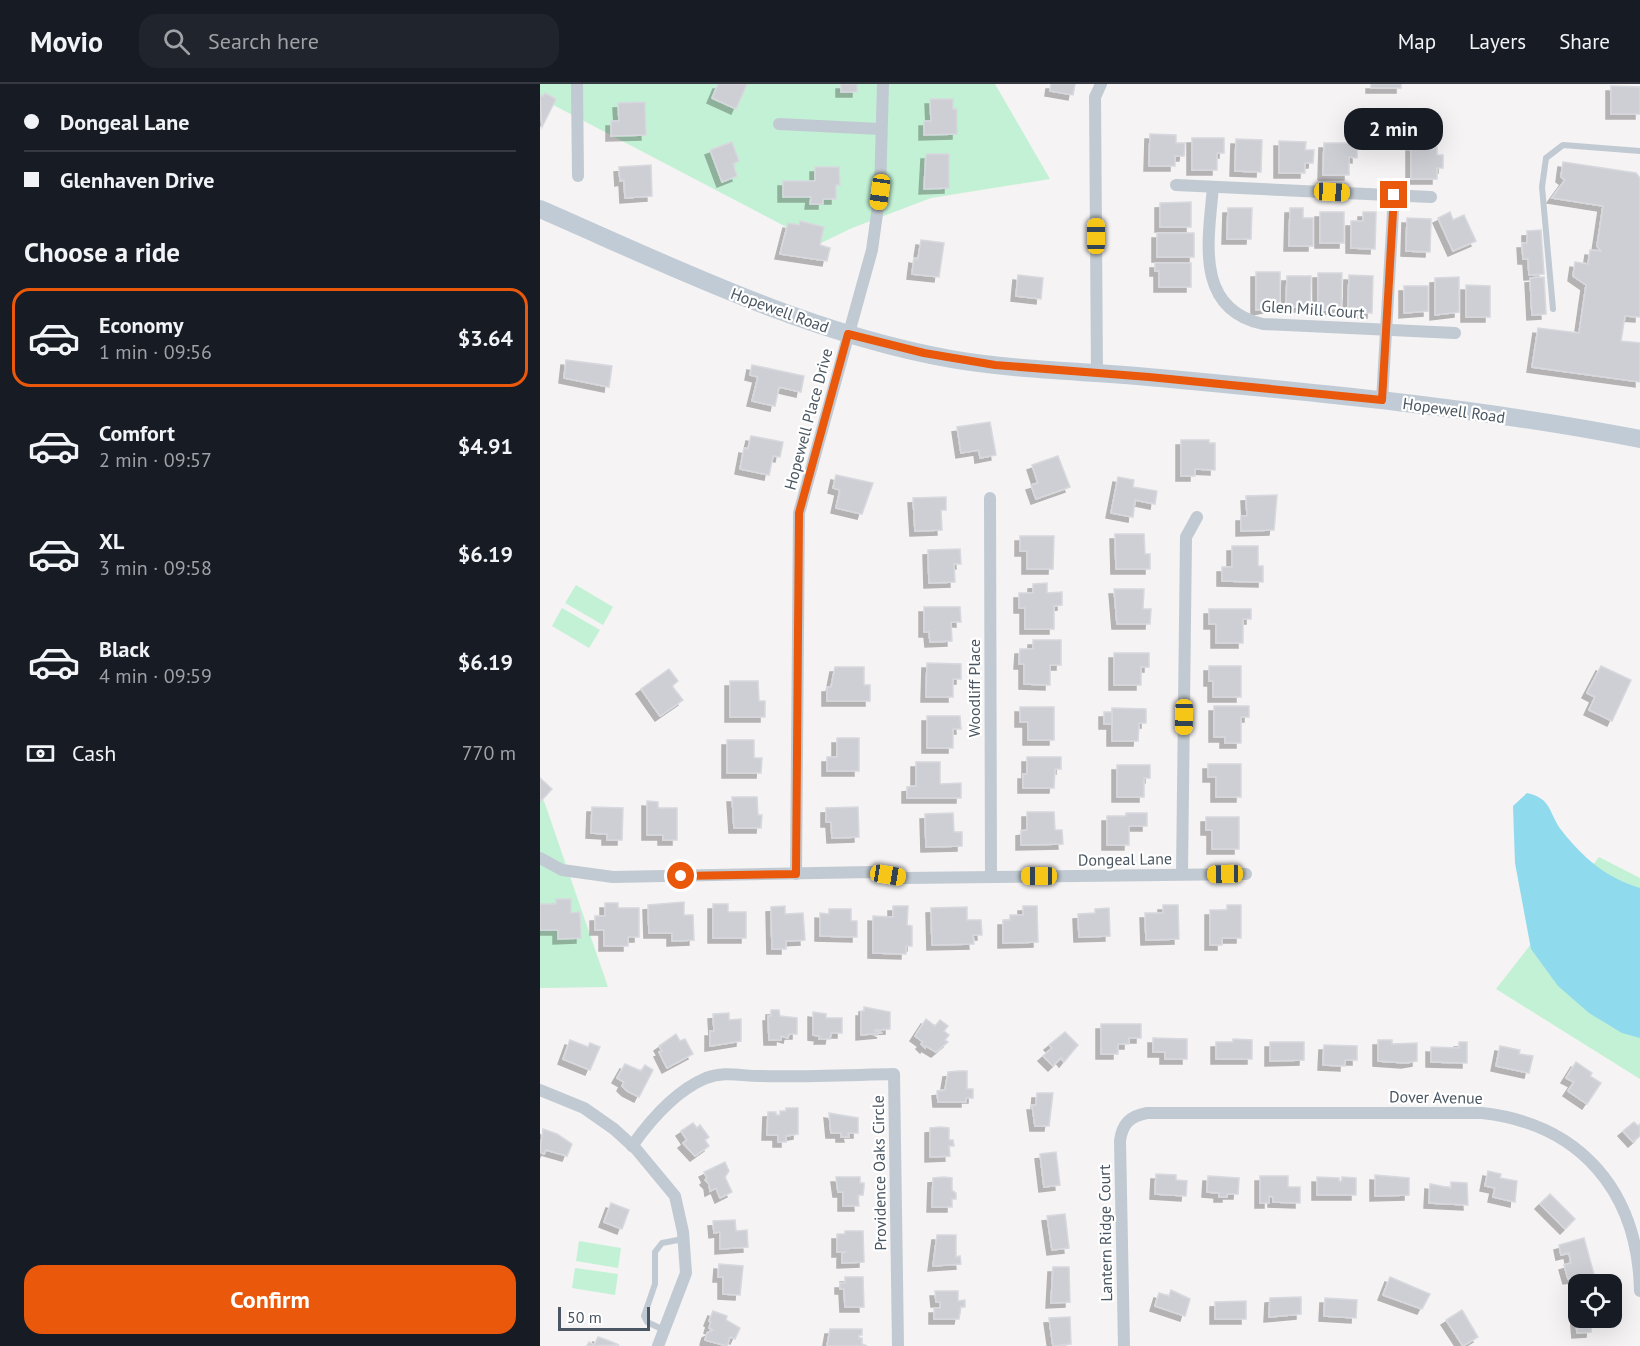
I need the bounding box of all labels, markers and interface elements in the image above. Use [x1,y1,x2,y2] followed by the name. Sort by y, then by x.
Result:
[139,14,559,68] search box
[30,23,103,60] text: Movio
[160,25,193,58] icon: search
[208,27,319,55] text: Search here
[1398,28,1436,55] text: Map
[1469,28,1526,55] text: Layers
[1559,28,1610,55] text: Share
[60,108,189,136] text: Dongeal Lane
[1344,108,1444,150] callout: 2 min
[1369,116,1418,142] text: 2 min
[60,166,214,194] text: Glenhaven Drive
[869,173,891,211] car
[1380,181,1407,208] route end
[1314,182,1350,202] car
[1087,218,1105,254] car
[24,235,180,269] text: Choose a ride
[728,283,832,337] street label: Hopewell Road
[1261,295,1366,323] street label: Glen Mill Court
[27,311,81,365] icon: car
[99,311,183,339] text: Economy
[458,324,513,352] text: $3.64
[99,339,212,365] text: 1 min · 09:56
[779,346,837,492] street label: Hopewell Place Drive
[1402,393,1506,427] street label: Hopewell Road
[27,419,81,473] icon: car
[99,419,175,447] text: Comfort
[458,432,513,460] text: $4.91
[99,447,212,473] text: 2 min · 09:57
[27,527,81,581] icon: car
[99,527,124,555] text: XL
[458,540,513,568] text: $6.19
[99,555,212,581] text: 3 min · 09:58
[27,635,81,689] icon: car
[99,635,150,663] text: Black
[964,639,984,737] street label: Woodliff Place
[458,648,513,676] text: $6.19
[99,663,212,689] text: 4 min · 09:59
[1175,699,1193,735] car
[24,737,57,770] icon: cash
[72,739,116,767] text: Cash
[462,740,516,766] text: 770 m
[1078,848,1172,870] street label: Dongeal Lane
[667,862,694,889] route start
[869,863,907,887] car
[1207,865,1243,883] car
[1021,867,1057,885] car
[1389,1086,1483,1108] street label: Dover Avenue
[868,1095,890,1251] street label: Providence Oaks Circle
[1094,1164,1116,1302] street label: Lantern Ridge Court
[24,1265,516,1334] button: Confirm
[1568,1274,1622,1328] map controls
[1568,1274,1622,1328] button: locate
[558,1304,650,1332] scale bar
[567,1307,602,1327] text: 50 m

